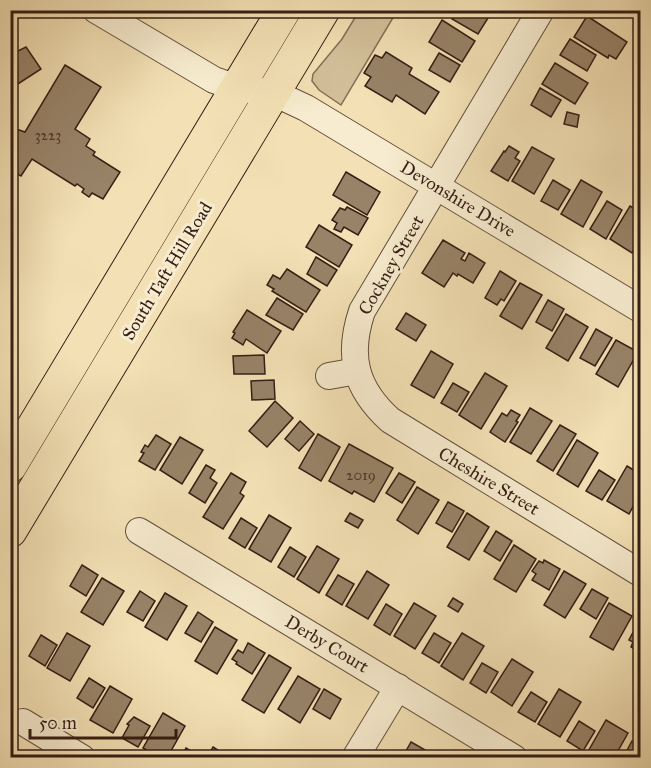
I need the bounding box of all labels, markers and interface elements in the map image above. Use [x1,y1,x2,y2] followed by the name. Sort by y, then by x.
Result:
[35,126,61,144] house number: 3223
[397,156,519,242] street label: Devonshire Drive
[117,198,217,344] street label: South Taft Hill Road
[354,211,429,319] street label: Cockney Street
[434,442,544,520] street label: Cheshire Street
[346,466,376,484] house number: 2019
[281,611,373,678] street label: Derby Court
[30,702,176,740] scale bar
[39,712,77,734] text: 50 m

